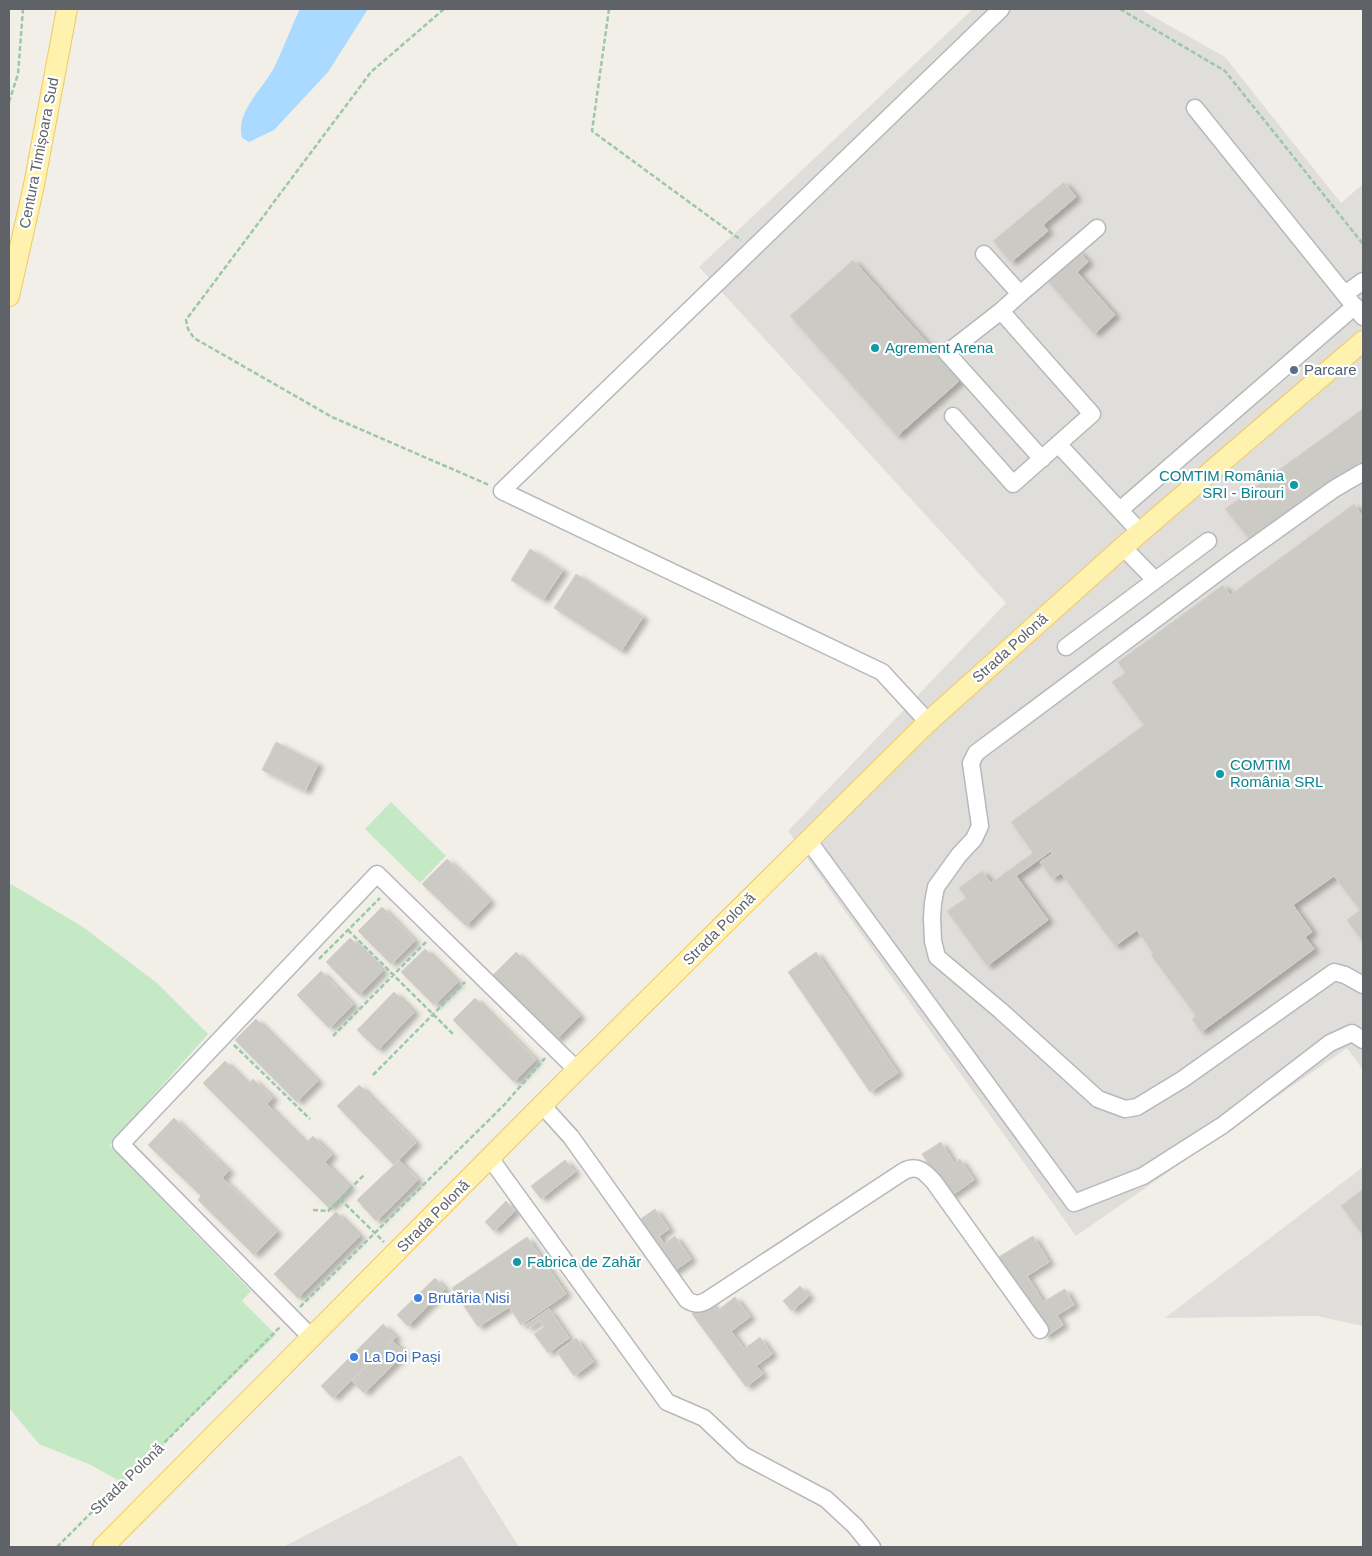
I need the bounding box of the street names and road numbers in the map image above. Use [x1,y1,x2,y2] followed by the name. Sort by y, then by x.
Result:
[16,76,61,230] street label: Centura Timișoara Sud
[969,609,1051,686] street label: Strada Polonă
[679,889,759,968] street label: Strada Polonă
[393,1176,473,1255] street label: Strada Polonă
[87,1439,167,1518] street label: Strada Polonă

